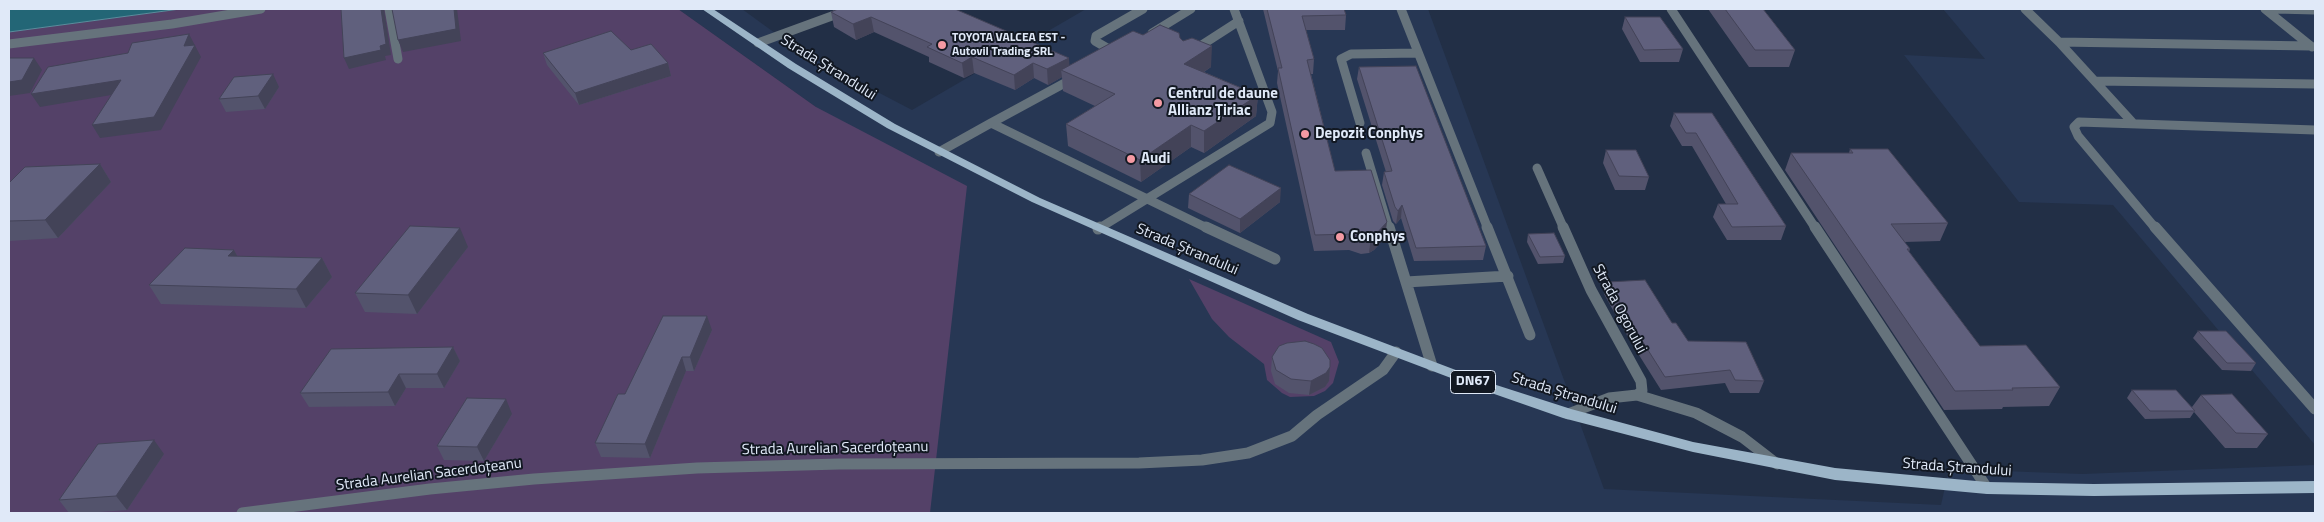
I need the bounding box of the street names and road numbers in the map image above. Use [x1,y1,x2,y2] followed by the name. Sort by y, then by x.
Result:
[777,31,879,105] street label: Strada Ștrandului
[1133,220,1241,280] street label: Strada Ștrandului
[1588,261,1650,357] street label: Strada Ogorului
[1509,369,1619,419] street label: Strada Ștrandului
[1450,371,1496,394] road number: DN67
[742,438,928,460] street label: Strada Aurelian Sacerdoțeanu
[335,455,523,495] street label: Strada Aurelian Sacerdoțeanu
[1902,455,2012,481] street label: Strada Ștrandului

